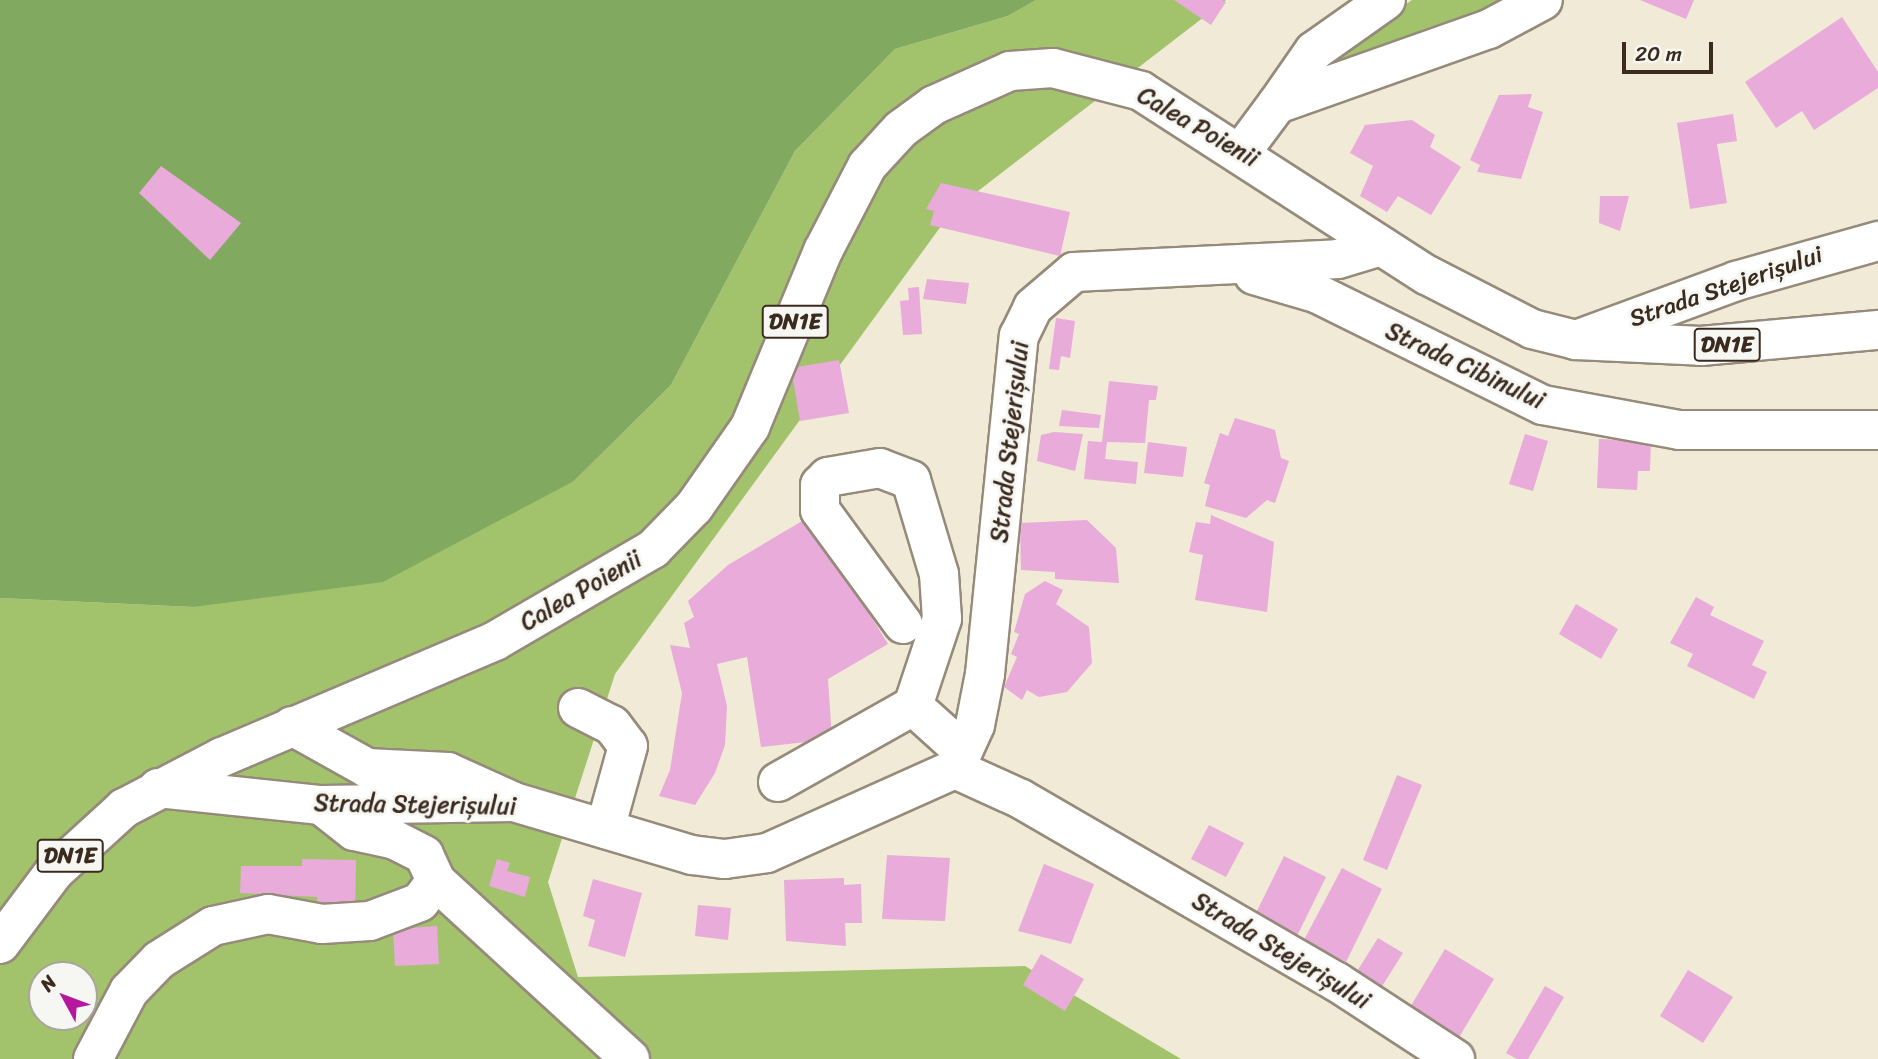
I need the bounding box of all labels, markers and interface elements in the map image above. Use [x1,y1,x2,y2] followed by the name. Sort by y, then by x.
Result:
[1626,28,1717,72] scale bar
[1635,35,1682,73] text: 20 m
[1132,81,1264,173] street label: Calea Poienii
[1625,240,1827,334] street label: Strada Stejerișului
[760,302,830,342] road number: DN1E
[1381,317,1549,415] street label: Strada Cibinului
[1692,326,1762,364] road number: DN1E
[985,339,1035,545] street label: Strada Stejerișului
[515,545,647,637] street label: Calea Poienii
[313,789,517,821] street label: Strada Stejerișului
[35,836,105,876] road number: DN1E
[1187,886,1375,1016] street label: Strada Stejerișului
[28,961,98,1031] north arrow
[32,967,65,999] text: N

